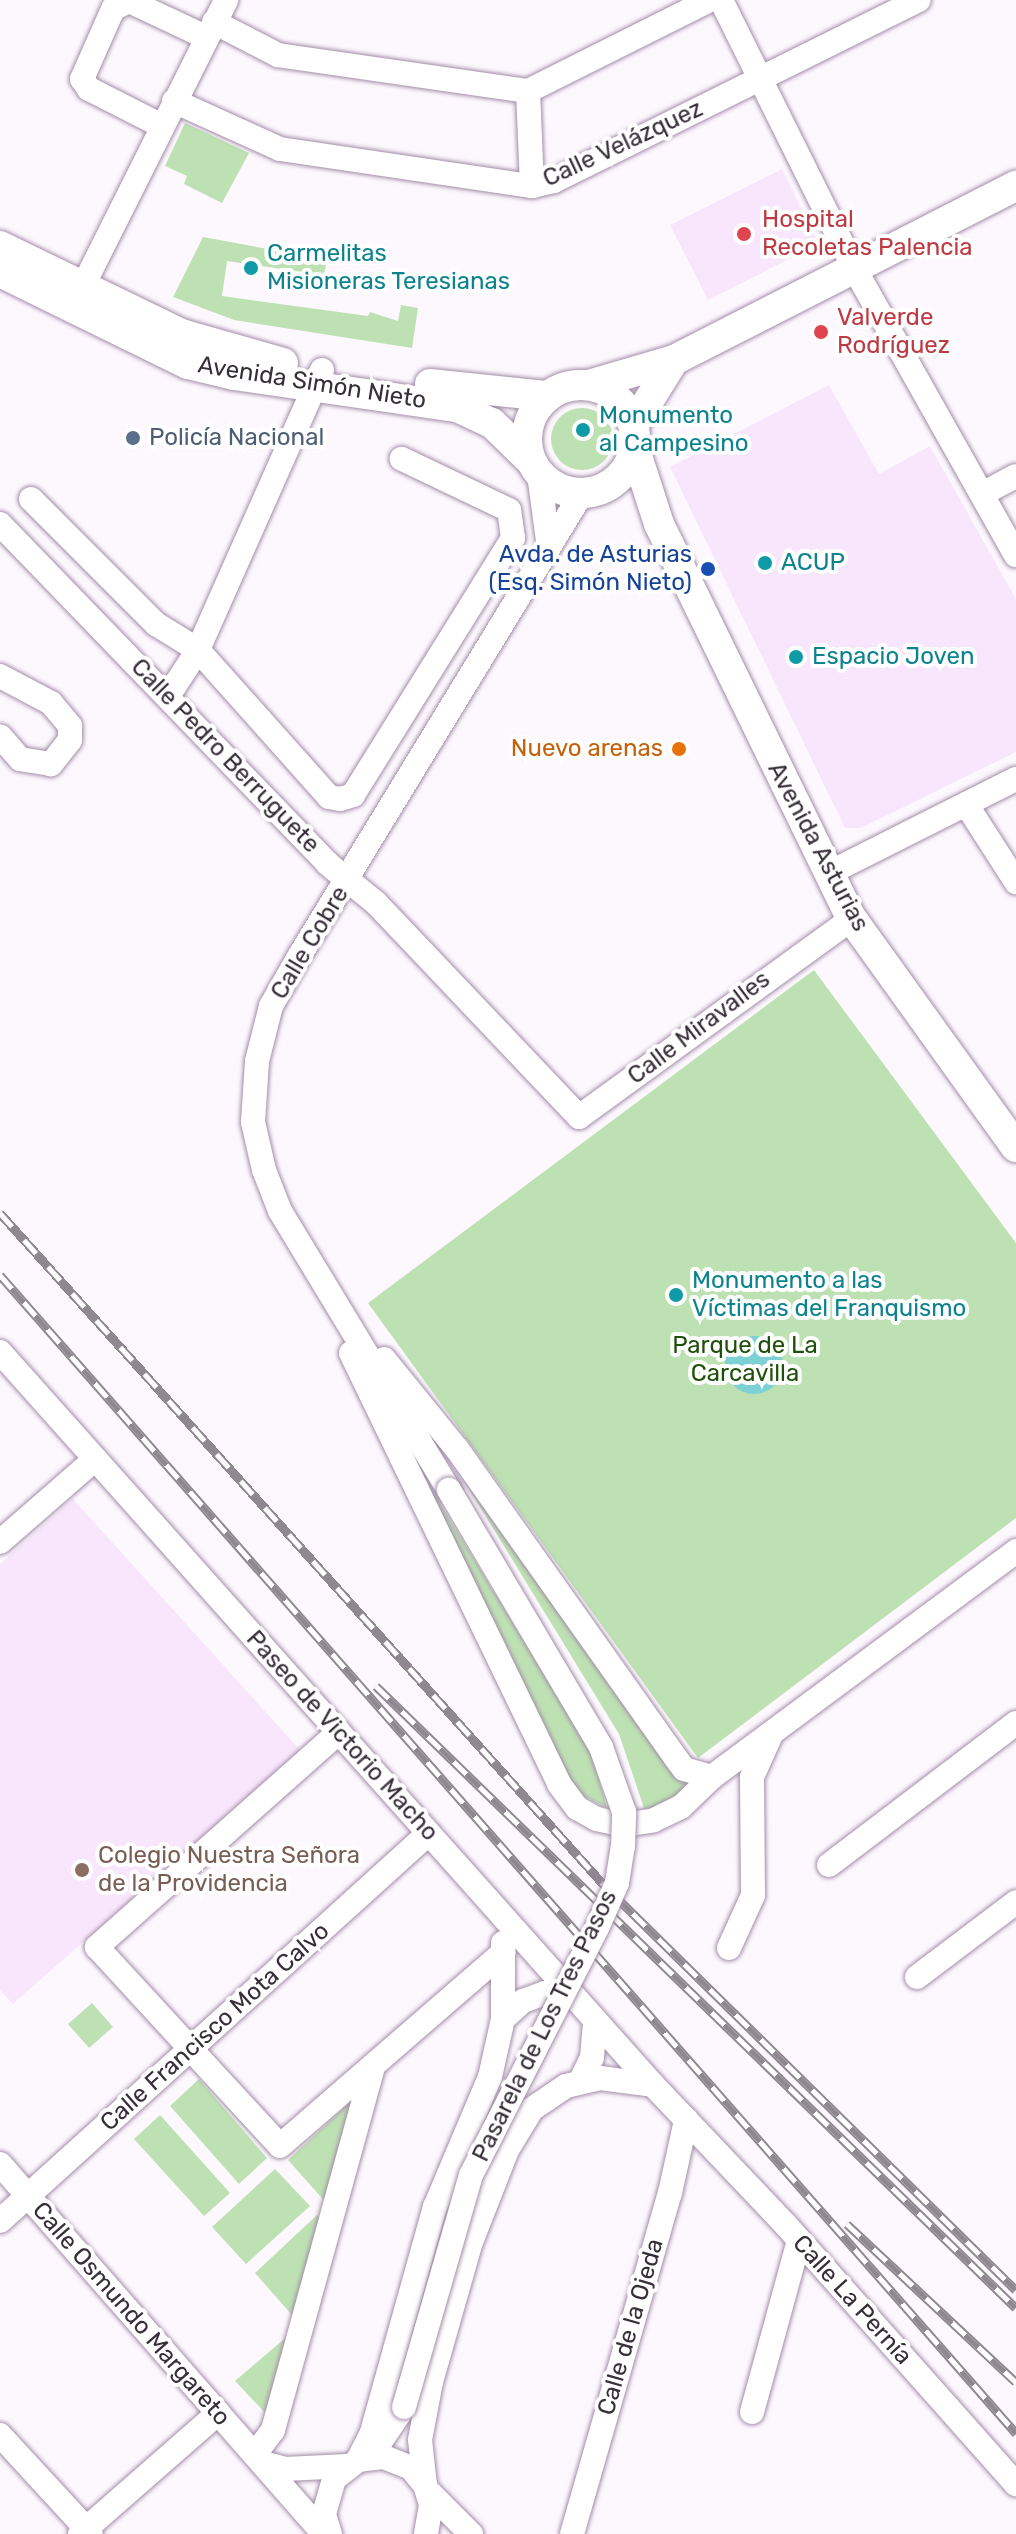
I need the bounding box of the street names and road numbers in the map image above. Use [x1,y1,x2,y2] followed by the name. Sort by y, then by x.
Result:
[538,94,708,194] street label: Calle Velázquez
[196,351,428,415] street label: Avenida Simón Nieto
[125,653,325,859] street label: Calle Pedro Berruguete
[761,757,875,937] street label: Avenida Asturias
[265,881,355,1005] street label: Calle Cobre
[622,965,776,1091] street label: Calle Miravalles
[240,1625,444,1847] street label: Paseo de Victorio Macho
[467,1885,623,2167] street label: Pasarela de Los Tres Pasos
[95,1917,335,2137] street label: Calle Francisco Mota Calvo
[26,2196,236,2432] street label: Calle Osmundo Margareto
[786,2229,918,2371] street label: Calle La Pernía
[592,2236,670,2418] street label: Calle de la Ojeda

